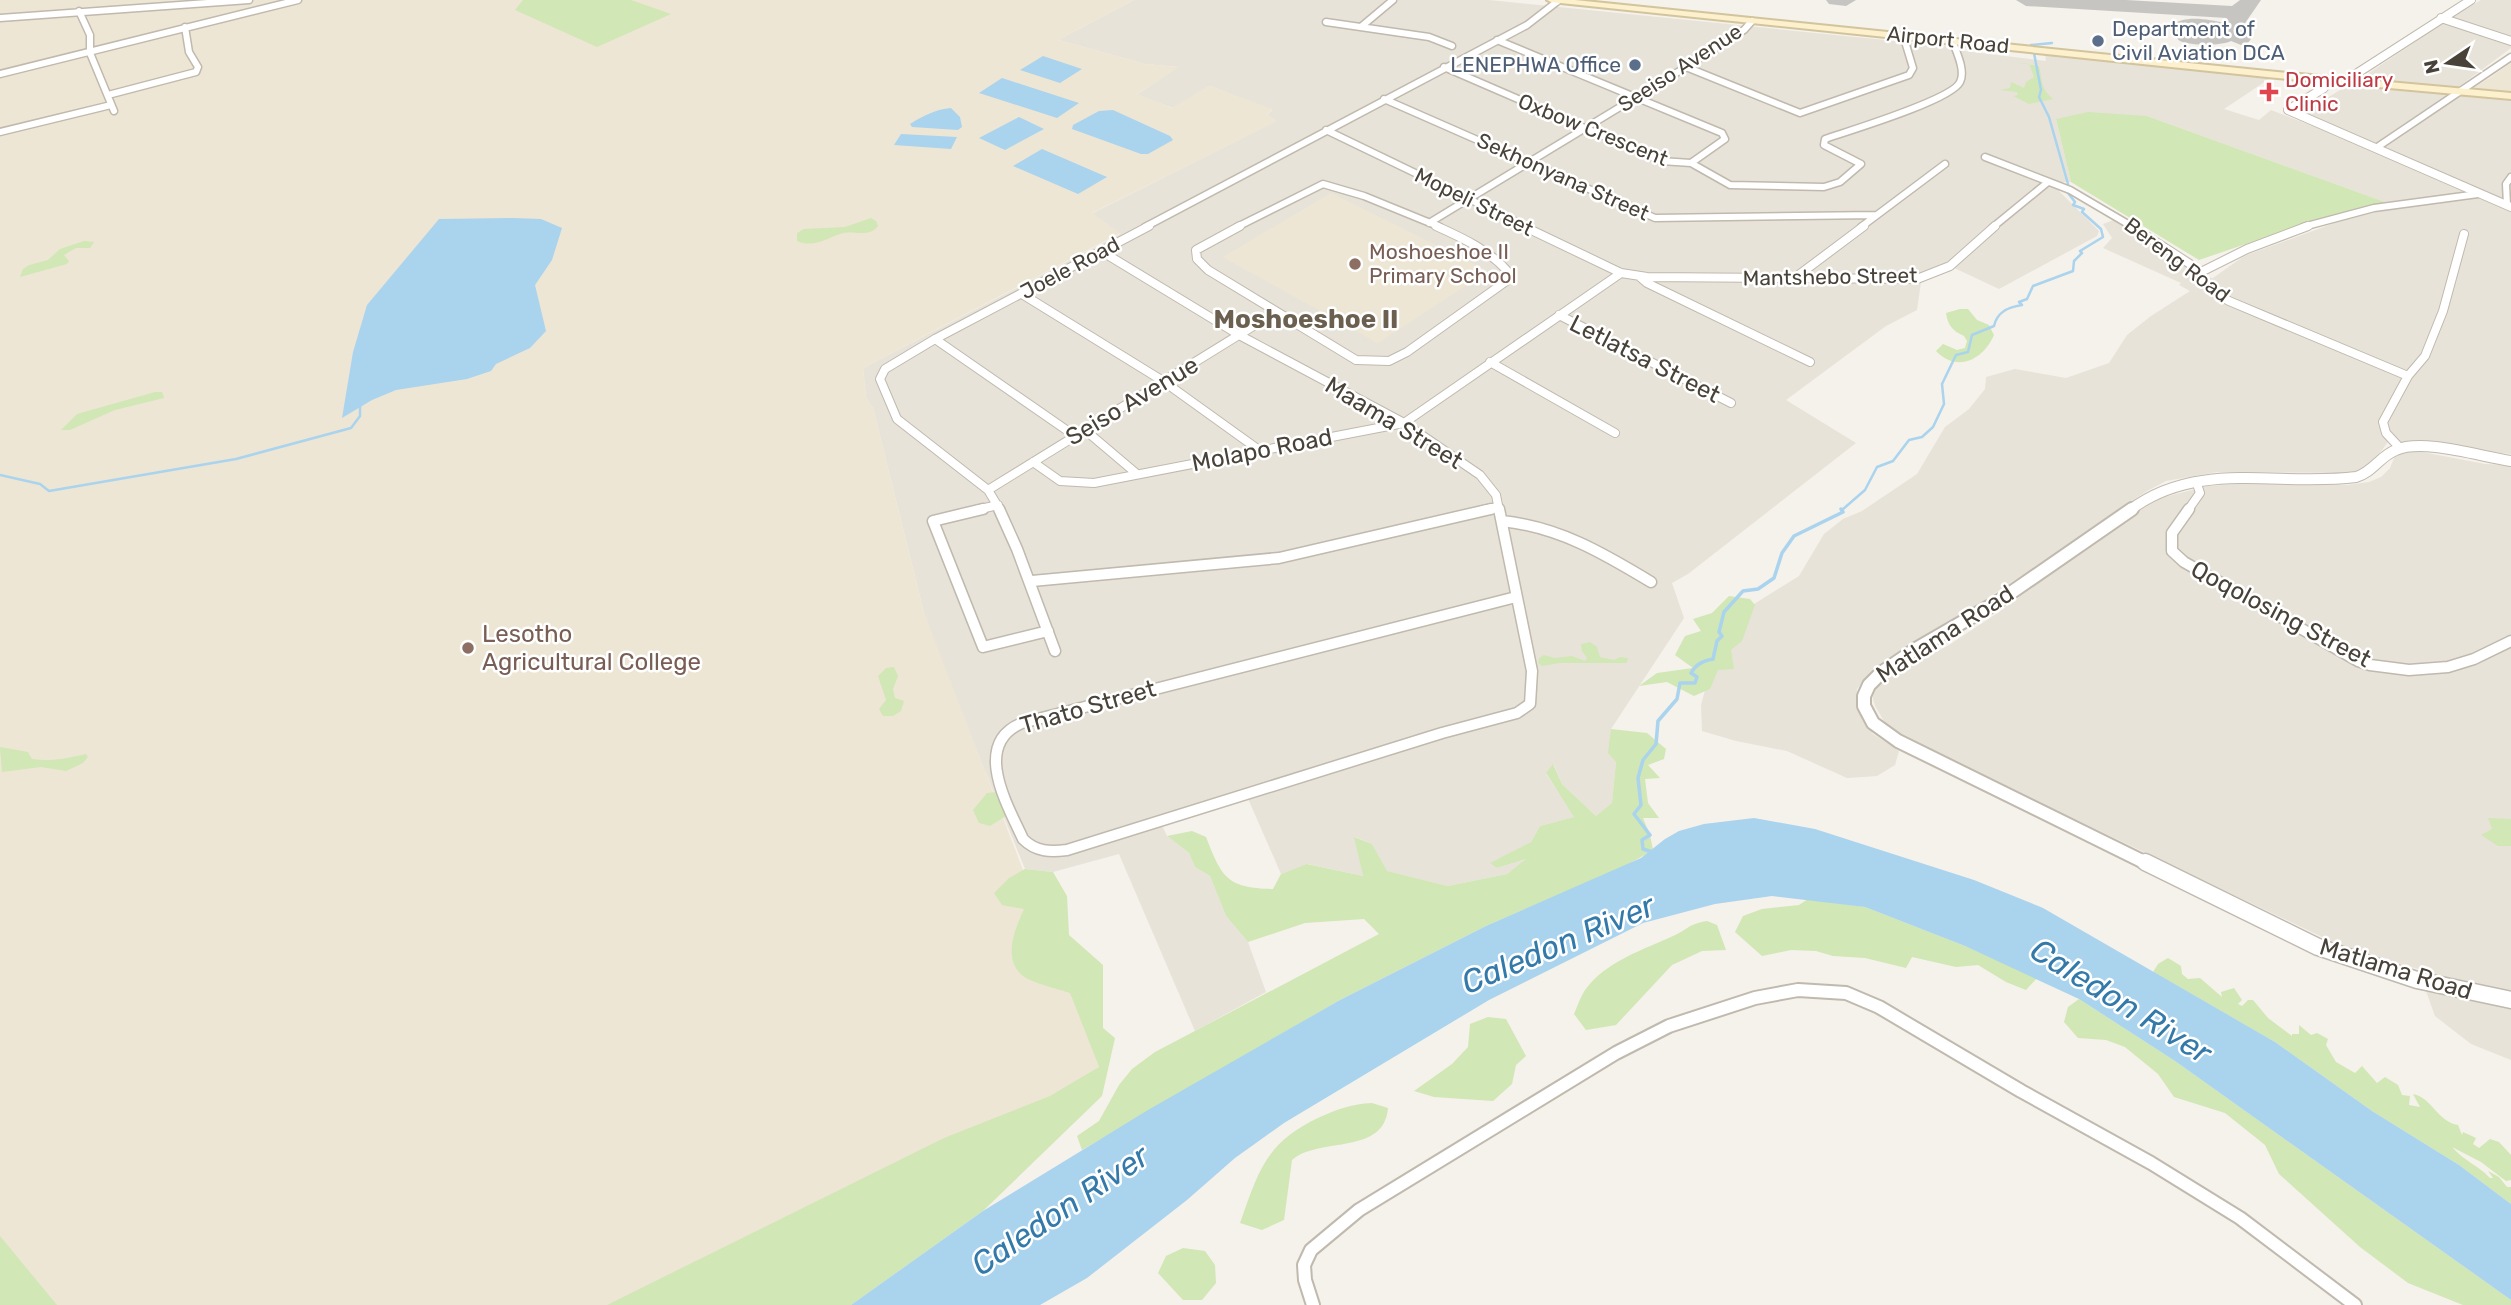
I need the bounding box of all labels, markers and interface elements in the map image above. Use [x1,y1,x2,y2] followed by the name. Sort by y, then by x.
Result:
[2112,16,2285,65] place label: Department of Civil Aviation DCA
[1613,18,1746,117] street label: Seeiso Avenue
[1886,21,2010,58] street label: Airport Road
[2413,28,2483,98] north arrow
[2090,33,2106,49] marker: Department of Civil Aviation DCA
[1450,52,1621,77] place label: LENEPHWA Office
[1627,57,1643,73] marker: LENEPHWA Office
[2419,57,2445,76] text: N
[2285,67,2394,116] place label: Domiciliary Clinic
[2259,82,2279,102] marker: Domiciliary Clinic
[1514,88,1672,171] street label: Oxbow Crescent
[1473,127,1653,226] street label: Sekhonyana Street
[1411,162,1538,241] street label: Mopeli Street
[2120,212,2235,307] street label: Bereng Road
[1016,231,1124,304] street label: Joele Road
[1369,239,1517,288] place label: Moshoeshoe II Primary School
[1347,256,1363,272] marker: Moshoeshoe II Primary School
[1742,262,1918,291] street label: Mantshebo Street
[1213,304,1399,335] district label: Moshoeshoe II
[1565,309,1725,409] street label: Letlatsa Street
[1061,351,1203,451] street label: Seiso Avenue
[1320,371,1468,475] street label: Maama Street
[1189,423,1335,477] street label: Molapo Road
[2186,555,2376,673] street label: Qoqolosing Street
[1871,579,2019,689] street label: Matlama Road
[482,620,701,676] place label: Lesotho Agricultural College
[460,640,476,656] marker: Lesotho Agricultural College
[1017,674,1159,740] street label: Thato Street
[1456,886,1662,1002] water label: Caledon River
[2023,930,2220,1073] water label: Caledon River
[2316,933,2476,1005] street label: Matlama Road
[964,1136,1158,1283] water label: Caledon River

